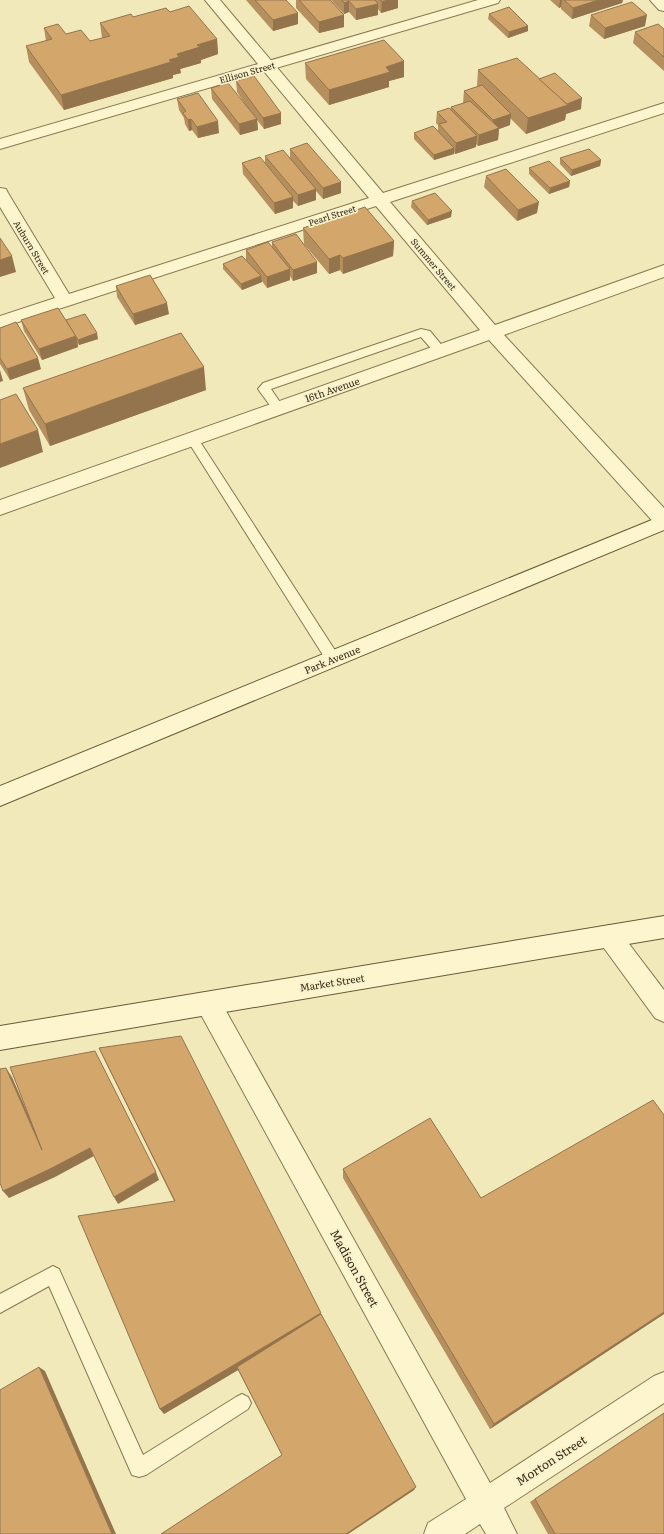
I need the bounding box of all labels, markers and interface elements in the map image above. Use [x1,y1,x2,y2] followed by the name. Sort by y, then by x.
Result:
[217,57,277,87] street label: Ellison Street
[306,201,358,229] street label: Pearl Street
[10,217,54,277] street label: Auburn Street
[408,235,460,294] street label: Summer Street
[303,373,361,405] street label: 16th Avenue
[302,641,362,677] street label: Park Avenue
[299,969,365,995] street label: Market Street
[326,1226,384,1310] street label: Madison Street
[512,1430,590,1490] street label: Morton Street

